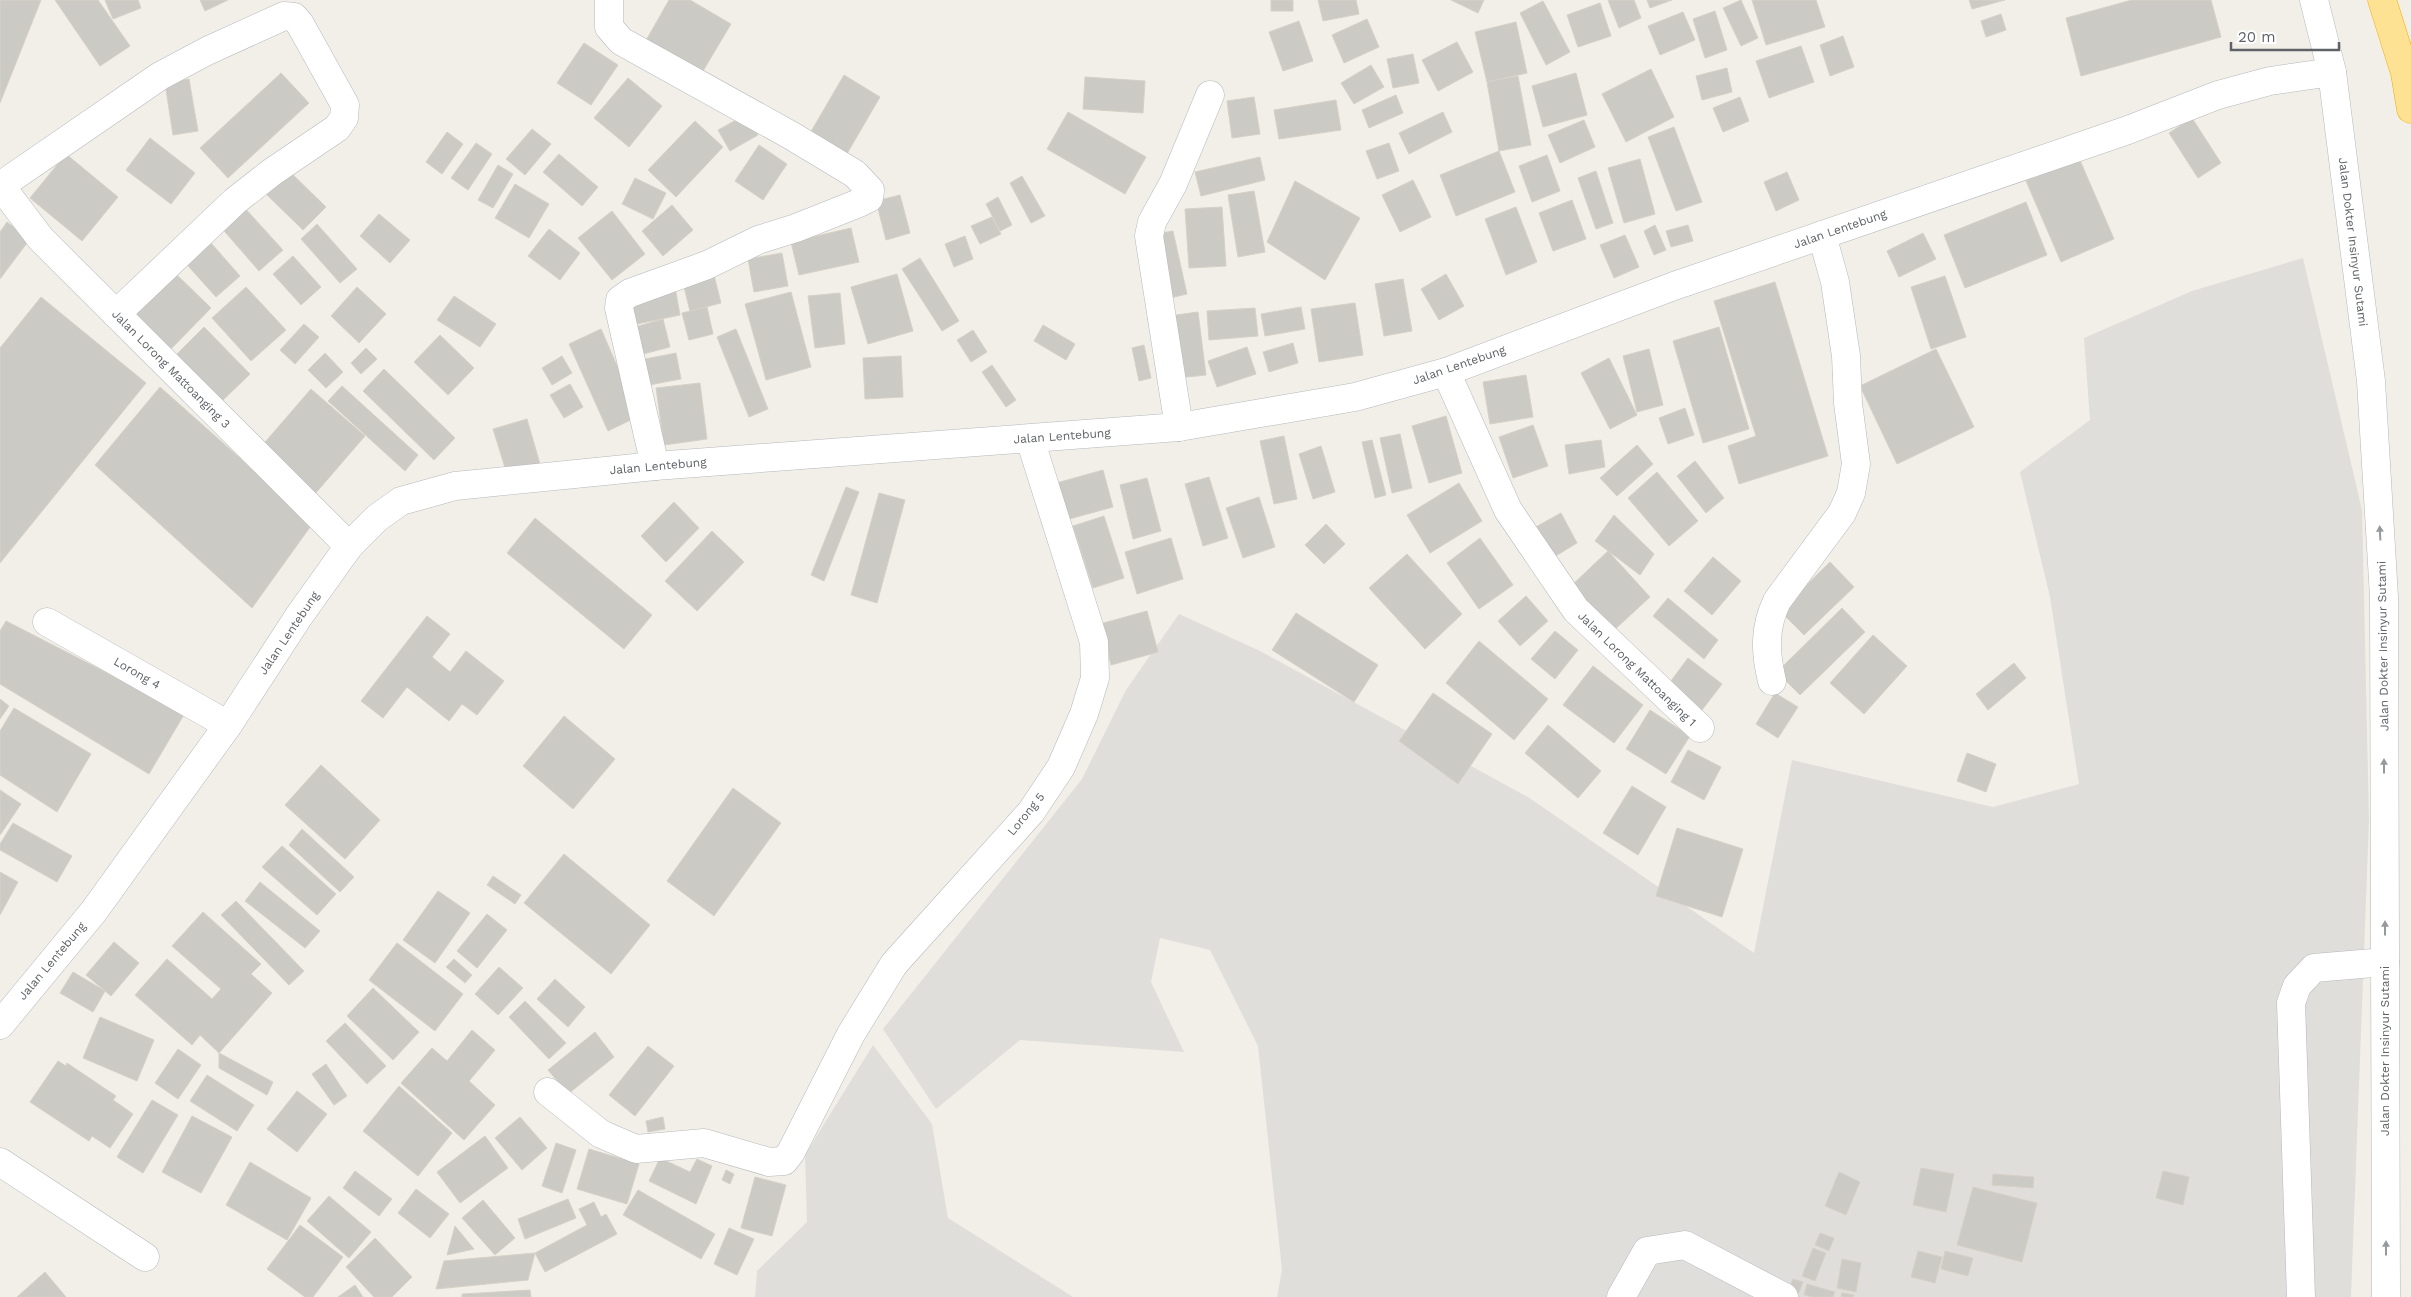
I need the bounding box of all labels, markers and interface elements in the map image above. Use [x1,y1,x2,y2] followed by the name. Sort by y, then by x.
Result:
[2231,20,2338,52] scale bar
[2238,28,2276,46] text: 20 m
[2336,157,2370,327] street label: Jalan Dokter Insinyur Sutami
[1792,206,1889,251] street label: Jalan Lentebung
[109,307,233,431] street label: Jalan Lorong Mattoanging 3
[1411,342,1508,387] street label: Jalan Lentebung
[1013,426,1112,446] street label: Jalan Lentebung
[609,455,708,477] street label: Jalan Lentebung
[2376,525,2384,541] one-way arrow
[2375,561,2391,731] street label: Jalan Dokter Insinyur Sutami
[256,588,322,677] street label: Jalan Lentebung
[1575,609,1699,729] street label: Jalan Lorong Mattoanging 1
[111,654,163,692] street label: Lorong 4
[2380,758,2388,774] one-way arrow
[1005,790,1047,838] street label: Lorong 5
[15,919,89,1003] street label: Jalan Lentebung
[2381,920,2389,936] one-way arrow
[2378,966,2392,1136] street label: Jalan Dokter Insinyur Sutami
[2382,1240,2390,1256] one-way arrow

